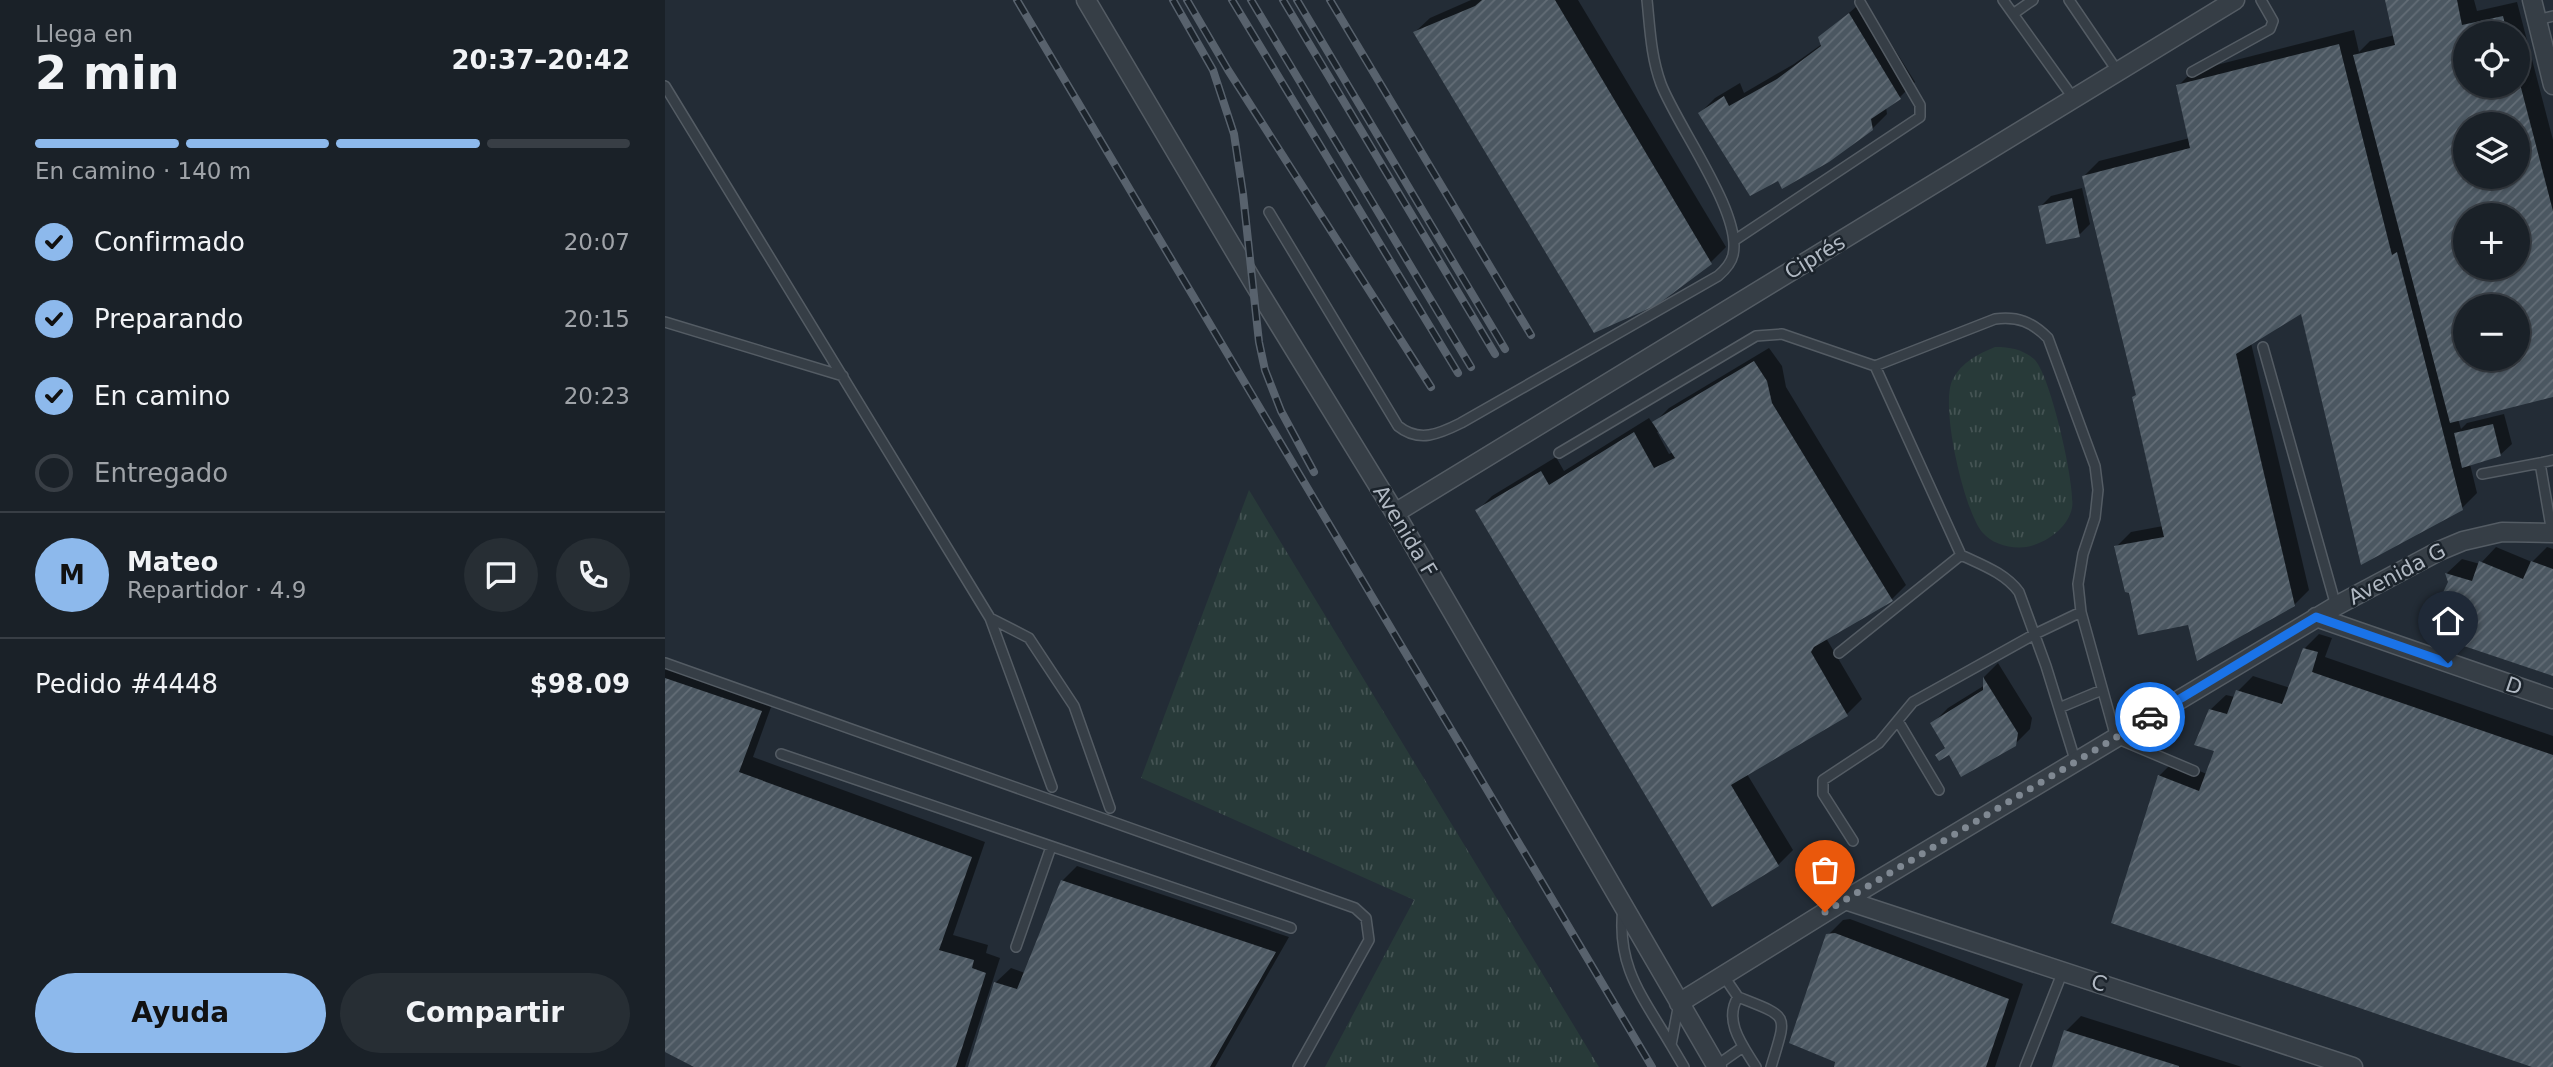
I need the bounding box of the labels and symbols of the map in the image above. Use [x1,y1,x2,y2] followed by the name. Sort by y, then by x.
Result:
[1781,230,1849,284] street label: Ciprés
[1368,481,1442,581] street label: Avenida F
[2344,538,2450,610] street label: Avenida G
[2418,591,2478,663] pin
[2502,672,2526,700] street label: D
[2115,682,2185,752] courier
[1795,840,1855,912] pin
[2088,969,2110,997] street label: C

